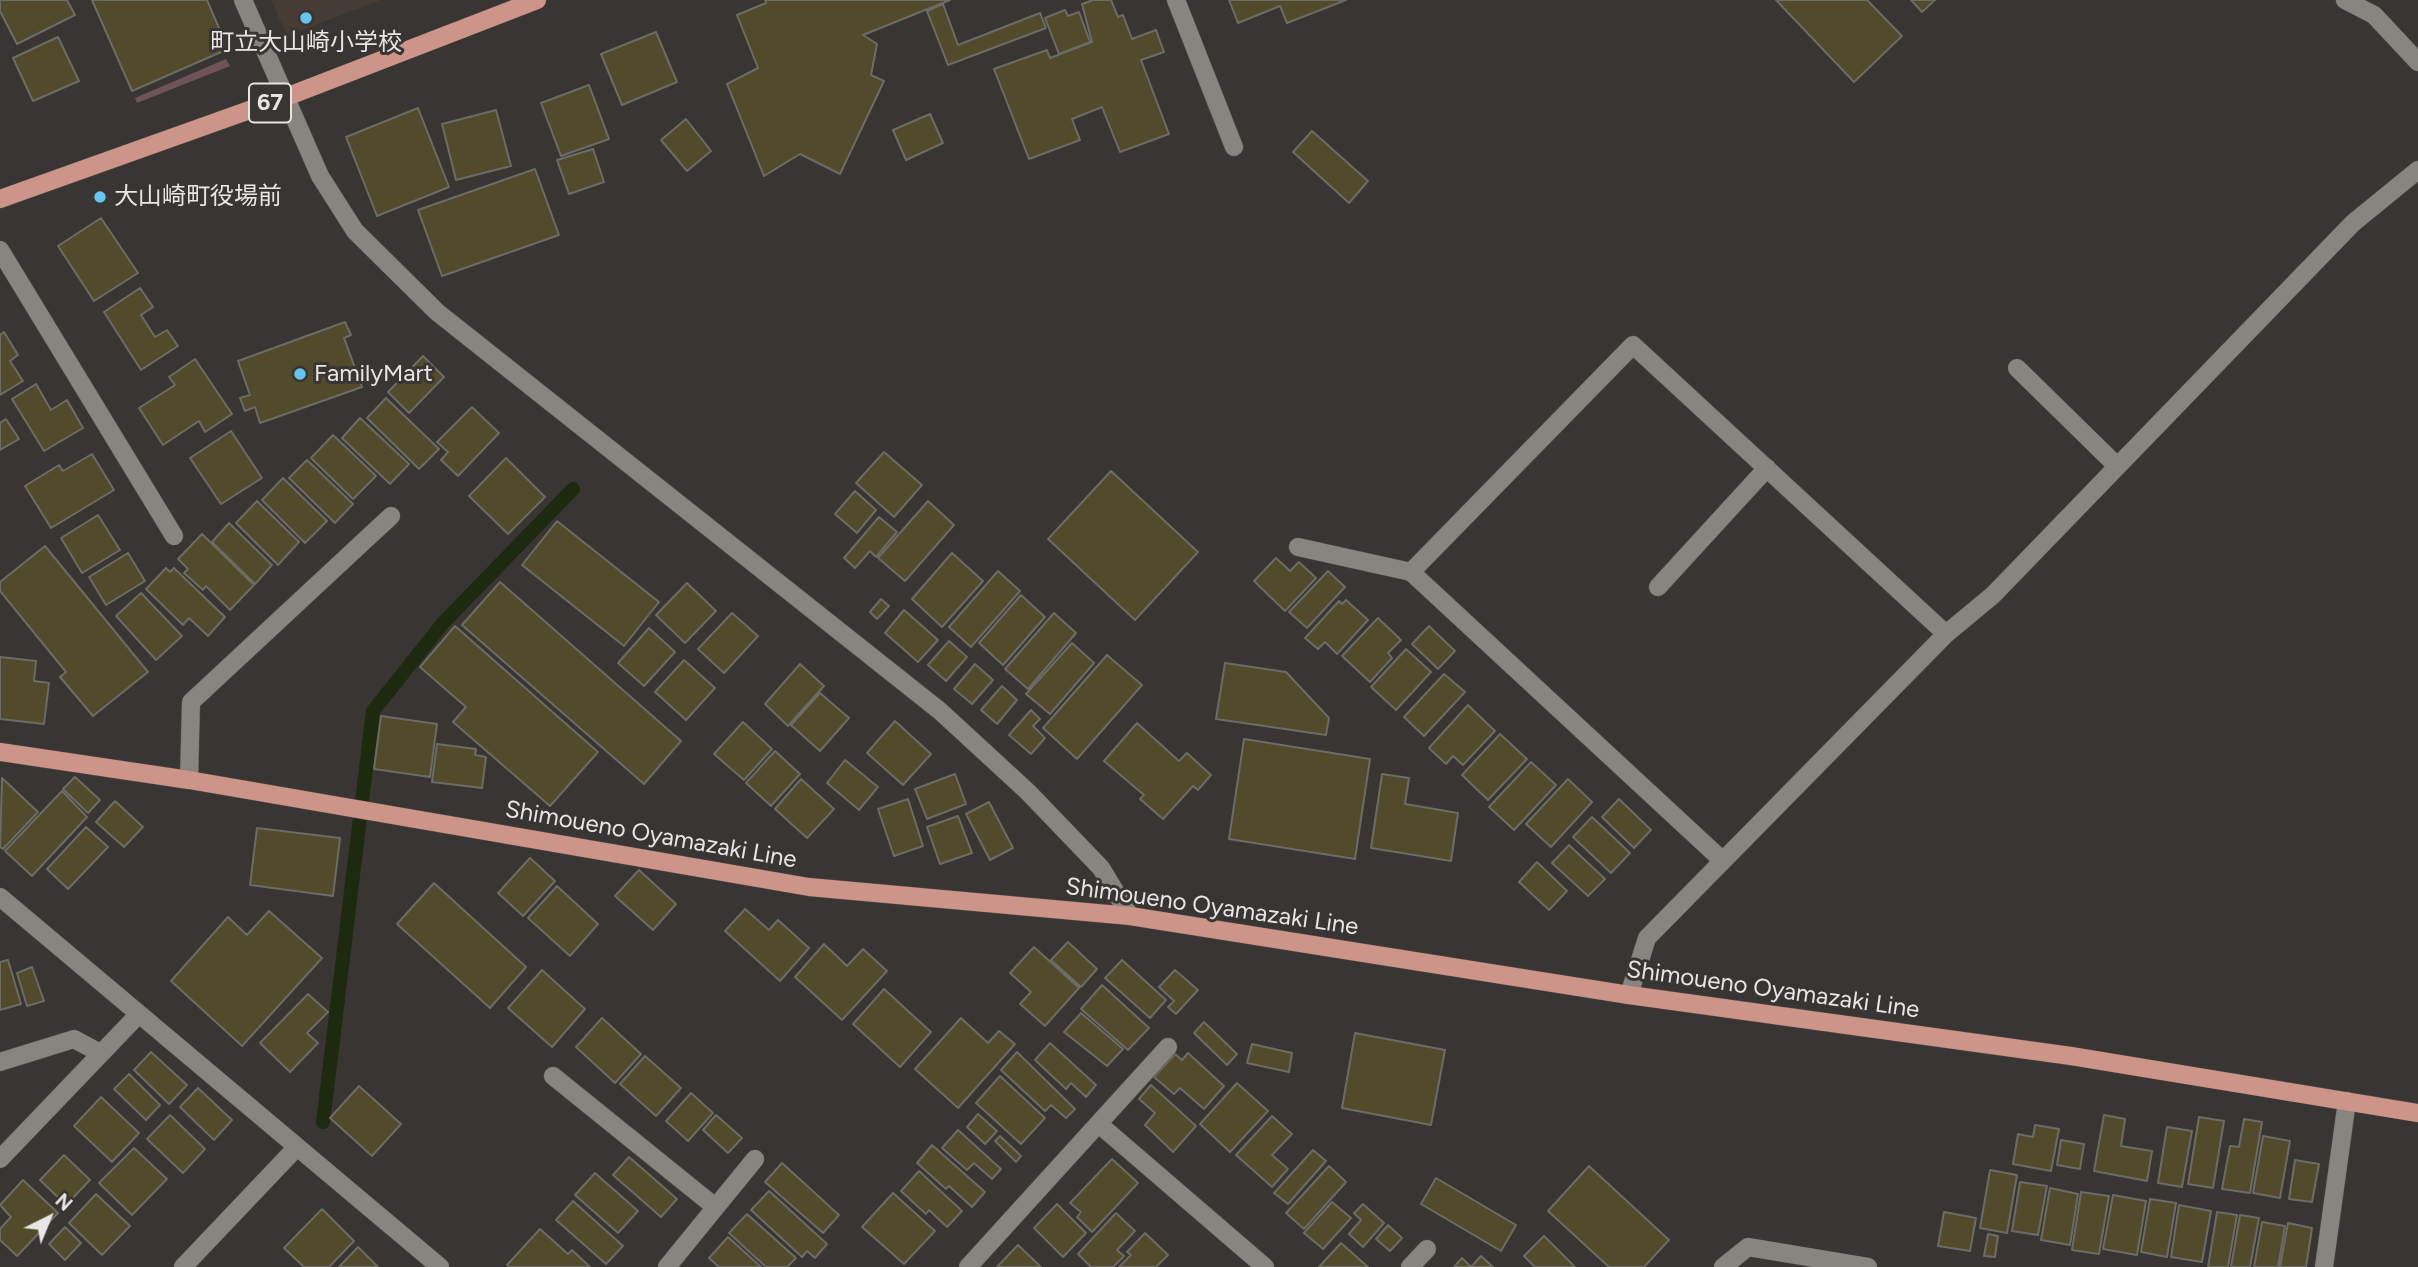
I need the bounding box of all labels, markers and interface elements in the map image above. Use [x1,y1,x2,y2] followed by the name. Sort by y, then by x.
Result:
[298,10,314,26] marker: 町立大山崎小学校
[210,29,402,57] place label: 町立大山崎小学校
[249,83,291,122] road number: 67
[114,183,282,211] place label: 大山崎町役場前
[92,189,108,205] marker: 大山崎町役場前
[314,360,433,388] place label: FamilyMart
[292,366,308,382] marker: FamilyMart
[503,795,799,875] street label: Shimoueno Oyamazaki Line
[1064,872,1360,942] street label: Shimoueno Oyamazaki Line
[1625,955,1921,1025] street label: Shimoueno Oyamazaki Line
[14,1183,84,1253] north arrow
[50,1189,77,1216] text: N

